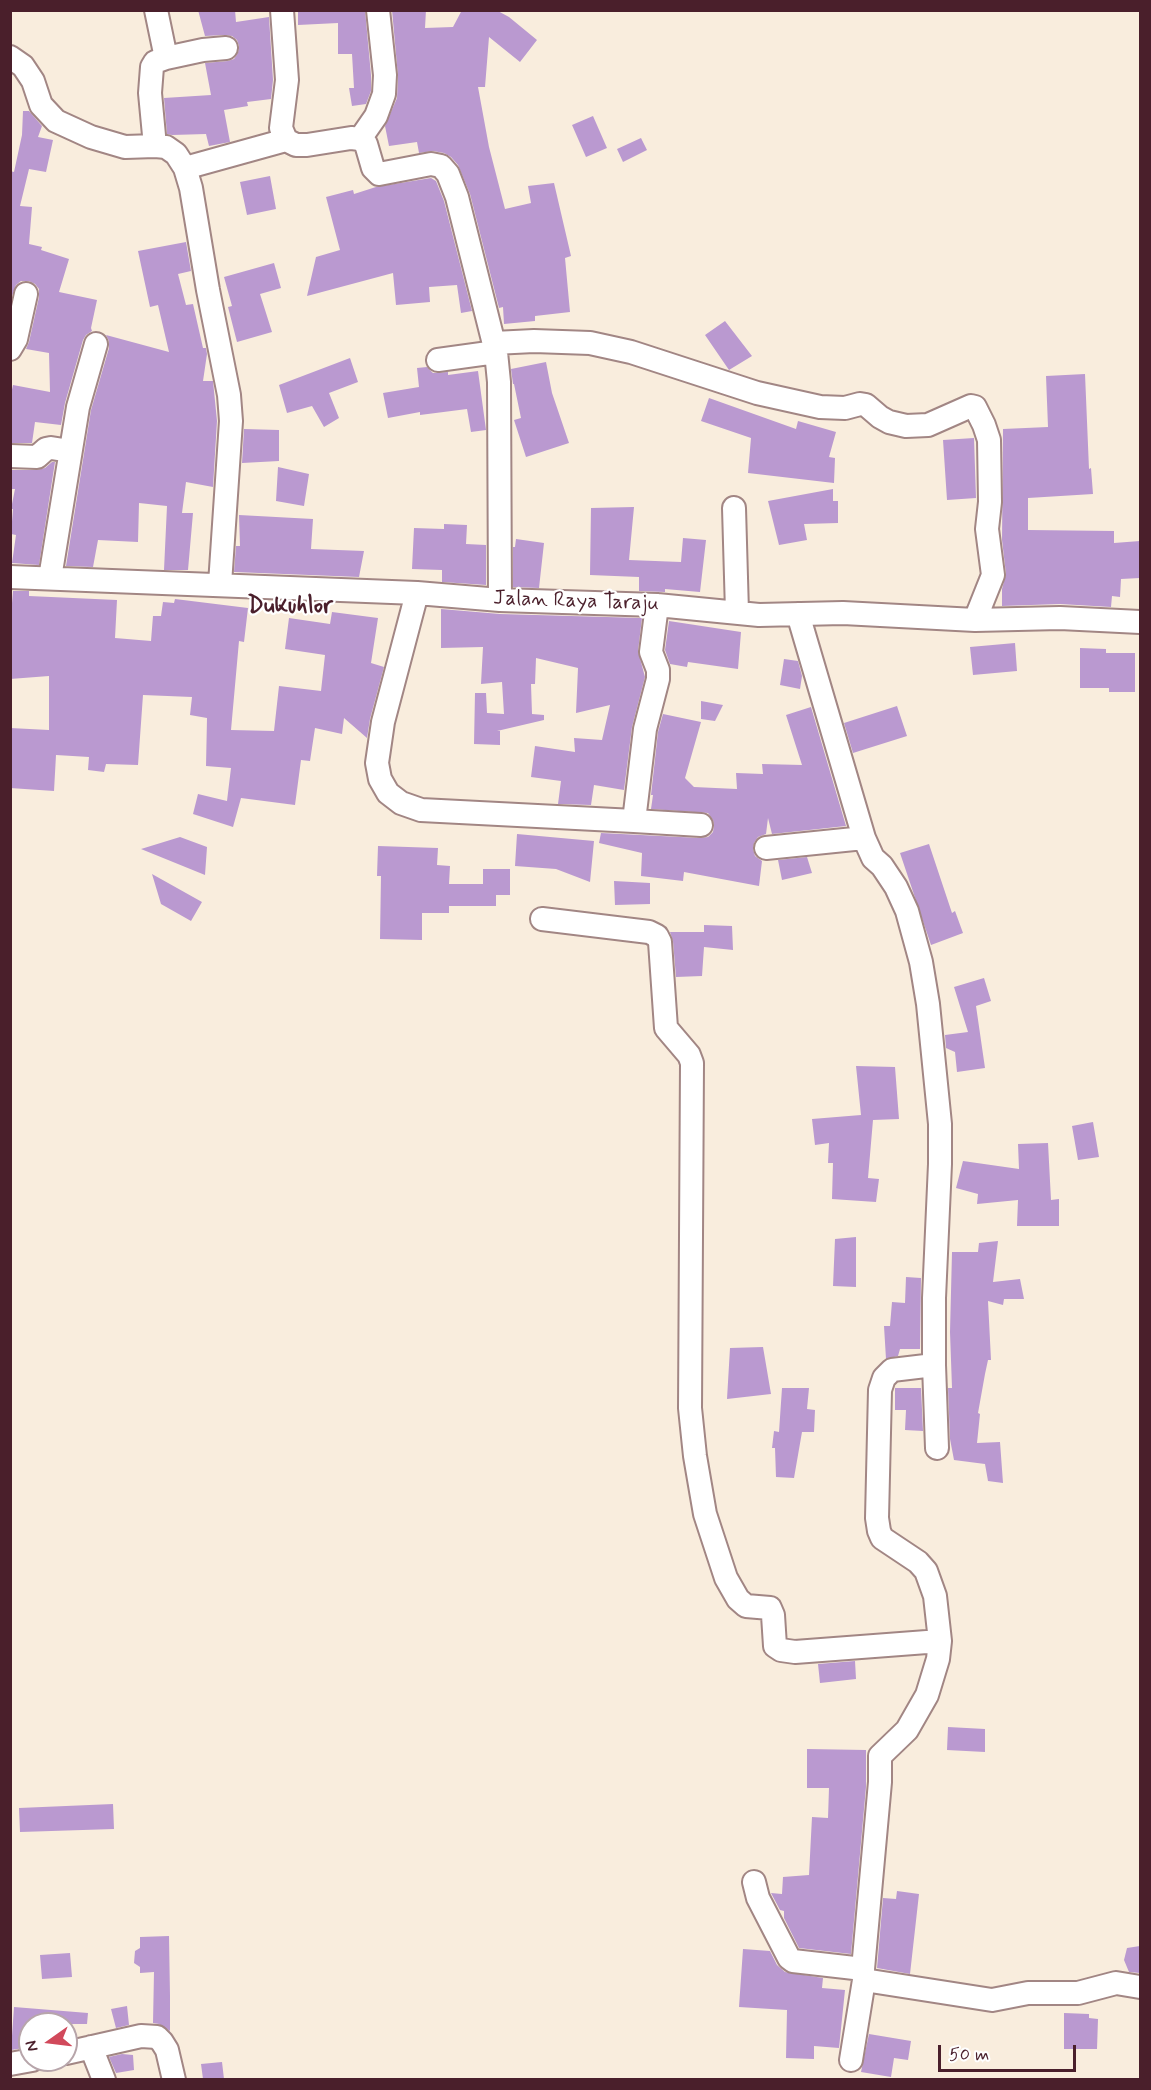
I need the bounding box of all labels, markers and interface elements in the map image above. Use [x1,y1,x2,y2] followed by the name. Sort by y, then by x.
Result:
[493,587,659,617] street label: Jalan Raya Taraju
[247,593,333,621] district label: Dukuhlor
[18,2012,78,2072] north arrow
[941,2033,1079,2071] scale bar
[21,2038,43,2054] text: N
[949,2043,989,2067] text: 50 m

